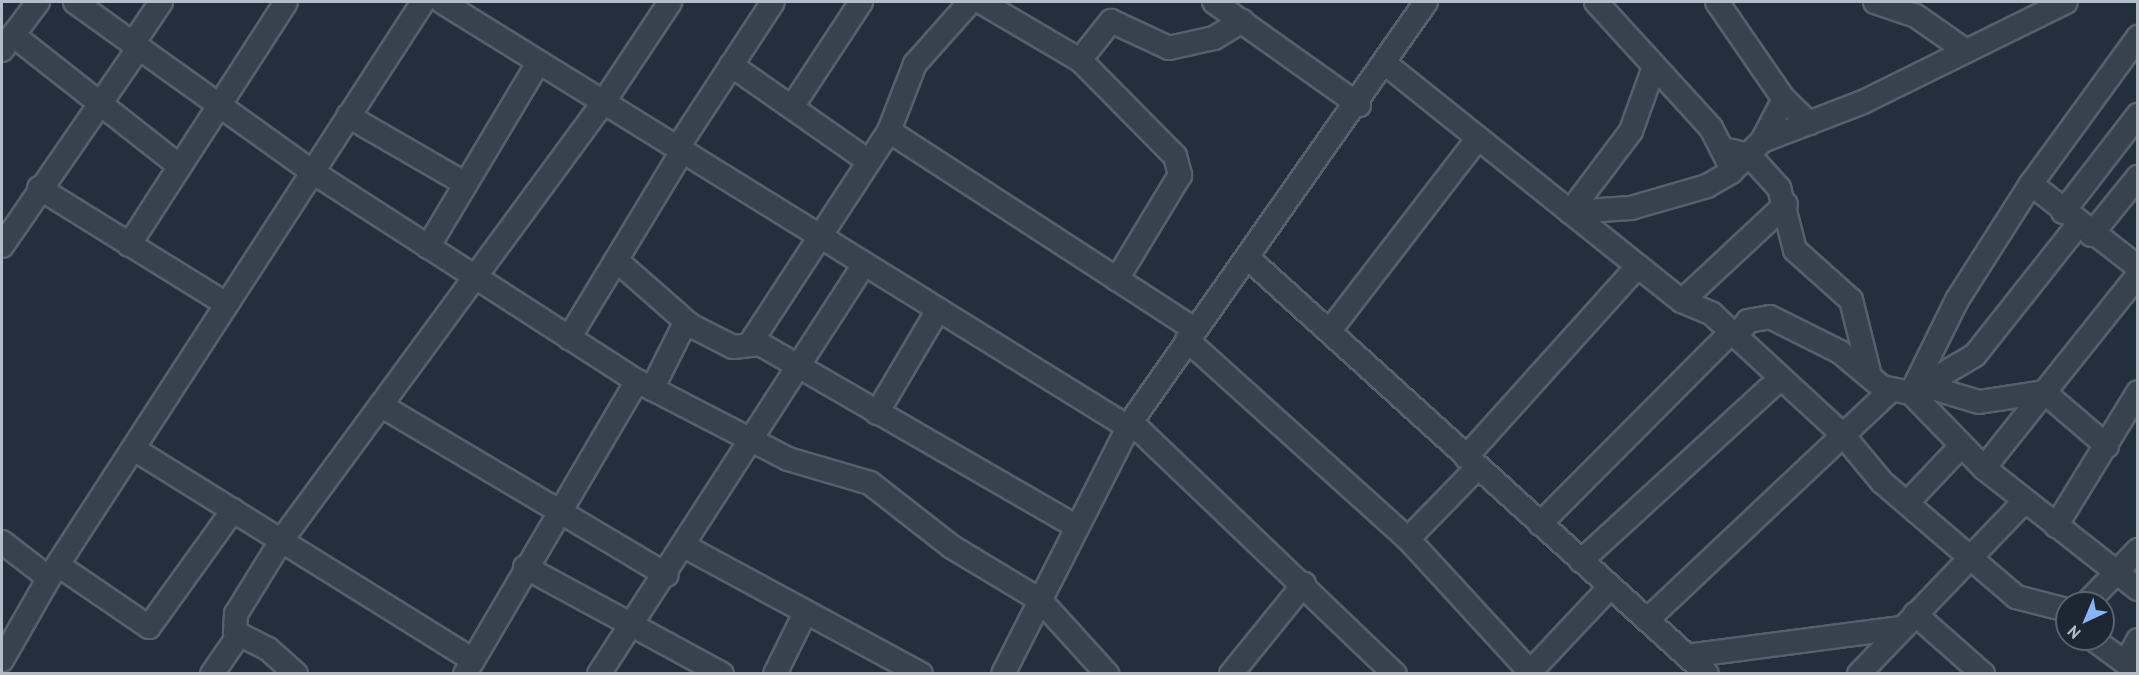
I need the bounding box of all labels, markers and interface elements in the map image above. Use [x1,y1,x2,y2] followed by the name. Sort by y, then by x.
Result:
[2055,591,2115,651] north arrow
[2063,622,2085,643] text: N

